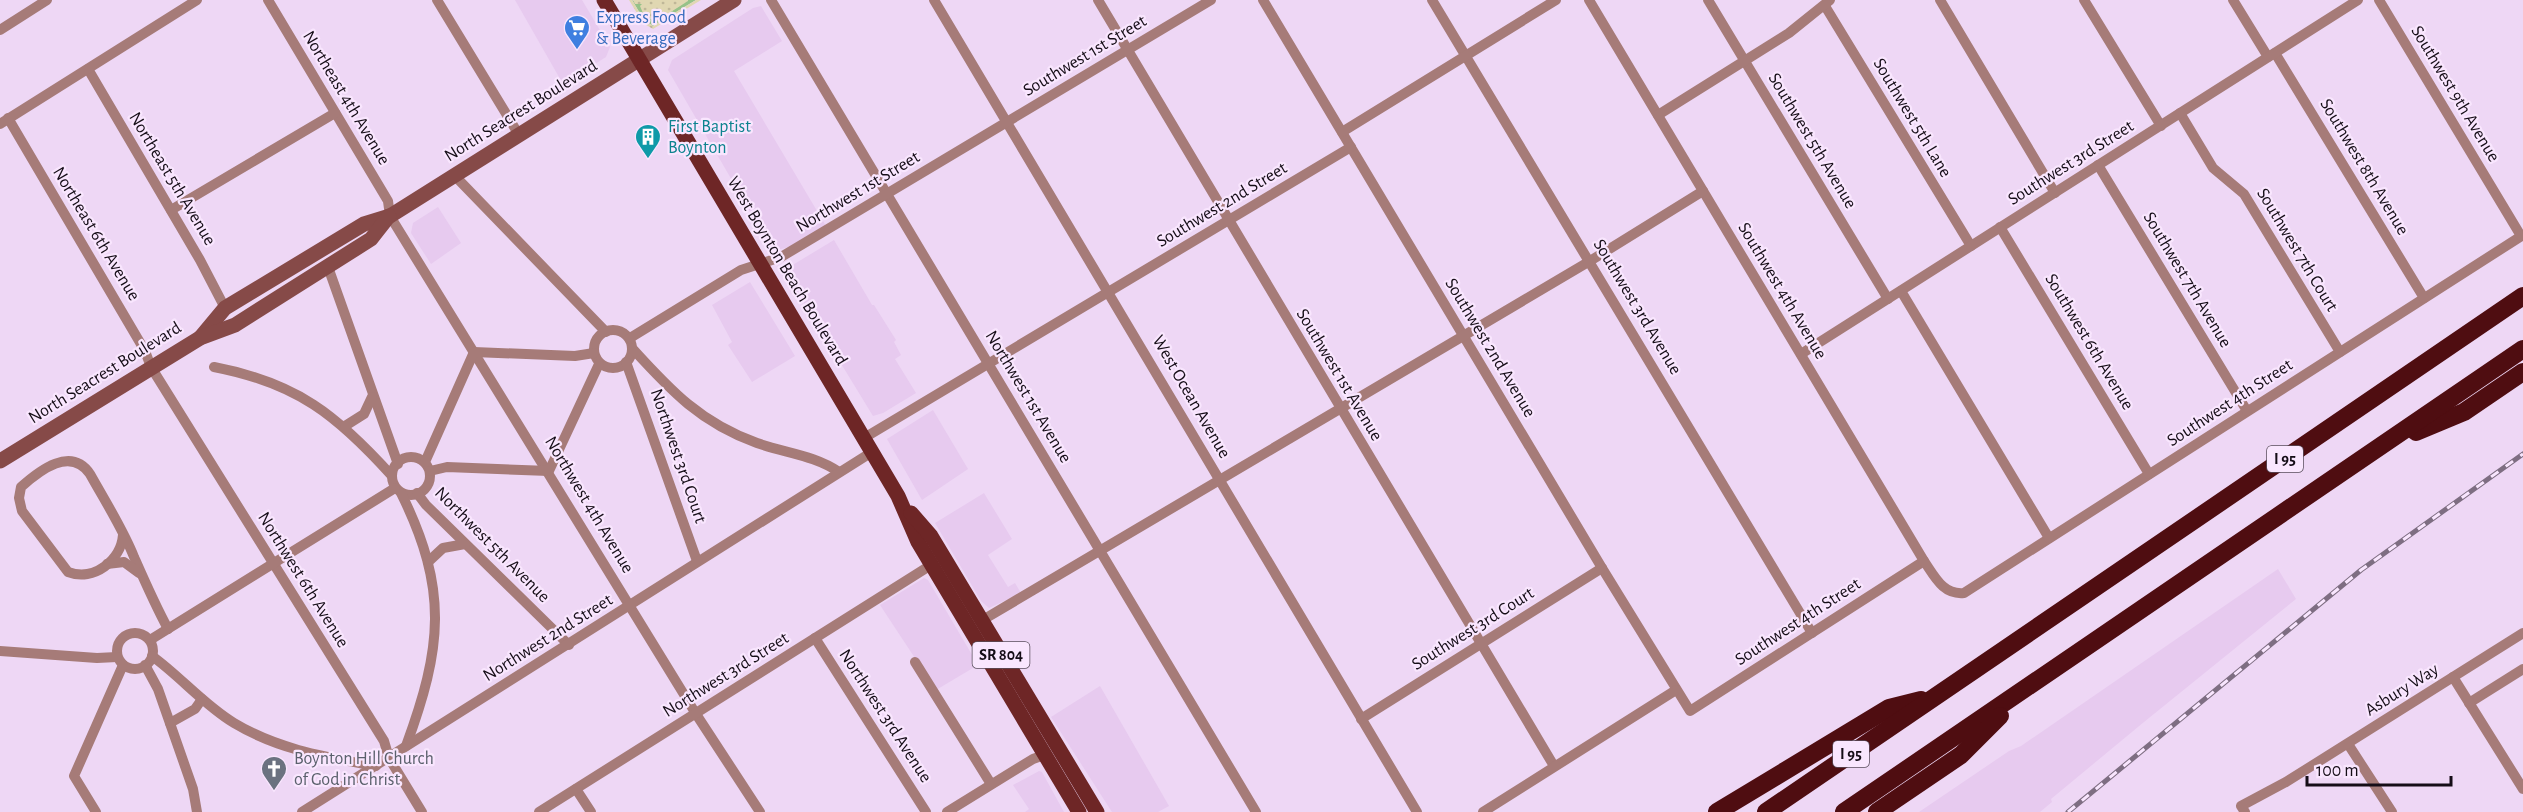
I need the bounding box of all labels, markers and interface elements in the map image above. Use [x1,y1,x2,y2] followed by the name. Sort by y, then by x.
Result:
[596,9,686,48] place label: Express Food & Beverage
[1020,12,1150,100] street label: Southwest 1st Street
[562,13,592,51] supermarket icon: Express Food & Beverage
[2407,23,2503,165] street label: Southwest 9th Avenue
[299,28,393,168] street label: Northeast 4th Avenue
[1869,55,1955,181] street label: Southwest 5th Lane
[441,57,601,165] street label: North Seacrest Boulevard
[1764,70,1860,212] street label: Southwest 5th Avenue
[2316,96,2412,238] street label: Southwest 8th Avenue
[125,109,219,249] street label: Northeast 5th Avenue
[2005,117,2137,209] street label: Southwest 3rd Street
[668,118,751,157] place label: First Baptist Boynton
[633,122,663,160] building icon: First Baptist Boynton
[793,148,923,236] street label: Northwest 1st Street
[1154,159,1291,251] street label: Southwest 2nd Street
[49,164,143,304] street label: Northeast 6th Avenue
[724,174,850,368] street label: West Boynton Beach Boulevard
[2253,185,2341,315] street label: Southwest 7th Court
[2139,209,2235,351] street label: Southwest 7th Avenue
[1734,220,1830,362] street label: Southwest 4th Avenue
[1590,236,1684,378] street label: Southwest 3rd Avenue
[2041,271,2137,413] street label: Southwest 6th Avenue
[1441,275,1539,421] street label: Southwest 2nd Avenue
[1293,306,1385,444] street label: Southwest 1st Avenue
[25,319,185,427] street label: North Seacrest Boulevard
[981,328,1075,466] street label: Northwest 1st Avenue
[1149,333,1233,461] street label: West Ocean Avenue
[2164,356,2296,450] street label: Southwest 4th Street
[647,387,709,526] street label: Northwest 3rd Court
[541,434,637,576] street label: Northwest 4th Avenue
[2267,446,2303,472] road number: I 95
[431,484,553,606] street label: Northwest 5th Avenue
[254,509,352,651] street label: Northwest 6th Avenue
[1732,575,1864,669] street label: Southwest 4th Street
[1409,584,1538,674] street label: Southwest 3rd Court
[480,591,616,685] street label: Northwest 2nd Street
[660,629,792,721] street label: Northwest 3rd Street
[972,642,1030,668] road number: SR 804
[835,646,935,786] street label: Northwest 3rd Avenue
[2362,660,2442,720] street label: Asbury Way
[1833,741,1869,767] road number: I 95
[2307,749,2451,787] scale bar
[294,750,434,789] place label: Boynton Hill Church of God in Christ
[259,754,289,792] church icon: Boynton Hill Church of God in Christ
[2316,762,2359,780] text: 100 m

